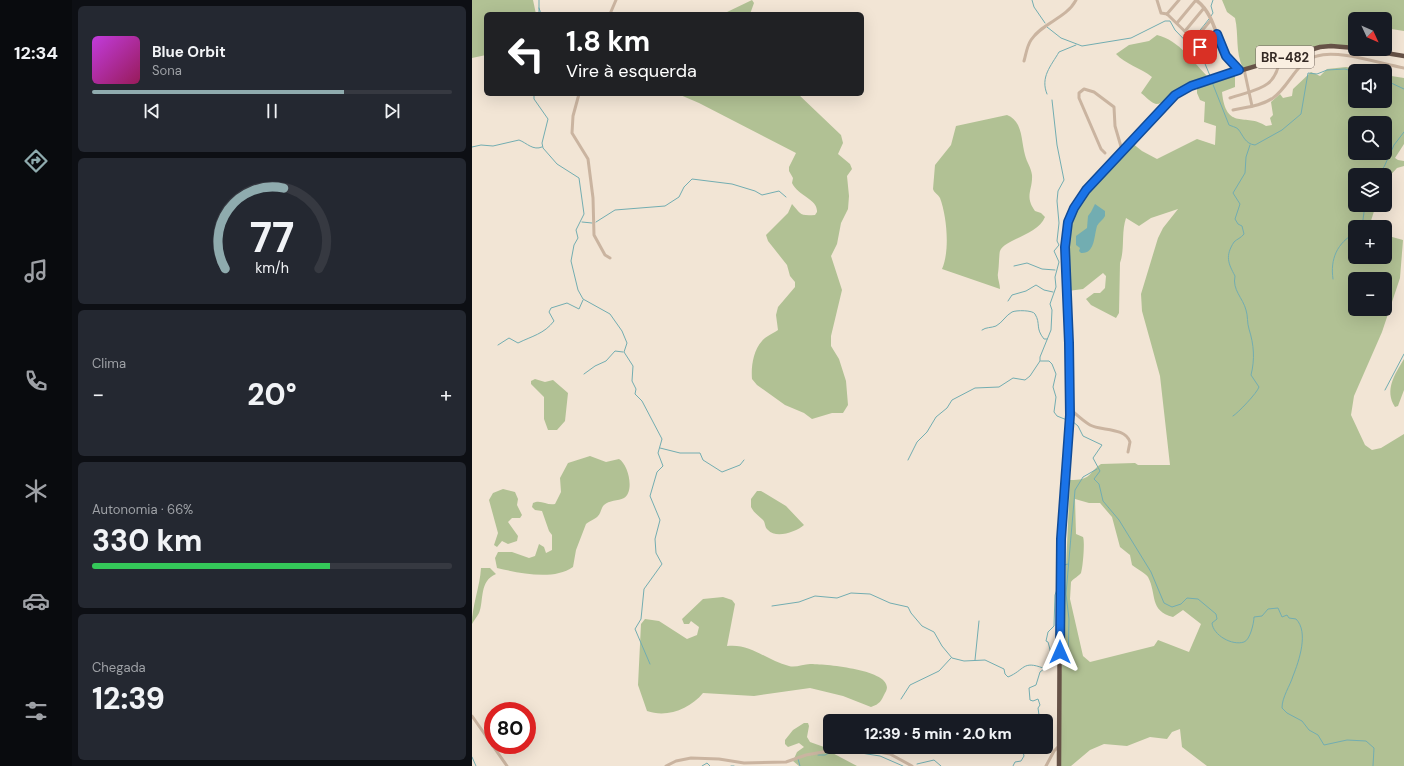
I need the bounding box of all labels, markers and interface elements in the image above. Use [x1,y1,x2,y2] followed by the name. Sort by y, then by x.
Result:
[1348,12,1392,56] north arrow
[1348,12,1392,316] map controls
[566,23,650,60] text: 1.8 km
[500,28,552,80] icon: left
[1183,30,1217,64] pin
[1189,36,1211,58] icon: arrive
[14,41,58,65] text: 12:34
[152,42,226,62] text: Blue Orbit
[1256,46,1314,68] road number: BR-482
[566,59,697,83] text: Vire à esquerda
[152,62,182,79] text: Sona
[1348,64,1392,108] button: sound
[141,100,163,122] icon: previous
[261,100,283,122] icon: pause
[381,100,403,122] icon: next
[1348,116,1392,160] button: search
[22,147,50,175] icon: directions
[1348,168,1392,212] button: layers
[250,211,294,265] text: 77
[1348,220,1392,264] button: +
[22,257,50,285] icon: music
[255,259,289,277] text: km/h
[1348,272,1392,316] button: −
[92,355,126,372] text: Clima
[22,367,50,395] icon: phone
[247,375,297,414] text: 20°
[92,380,104,409] text: −
[440,380,452,409] text: +
[22,477,50,505] icon: climate
[92,501,193,518] text: Autonomia · 66%
[92,521,202,560] text: 330 km
[22,587,50,615] icon: car
[1039,631,1081,673] position arrow
[92,659,146,676] text: Chegada
[92,679,165,718] text: 12:39
[22,697,50,725] icon: filters
[484,702,536,754] speed limit sign: 80
[864,724,1012,744] text: 12:39 · 5 min · 2.0 km

